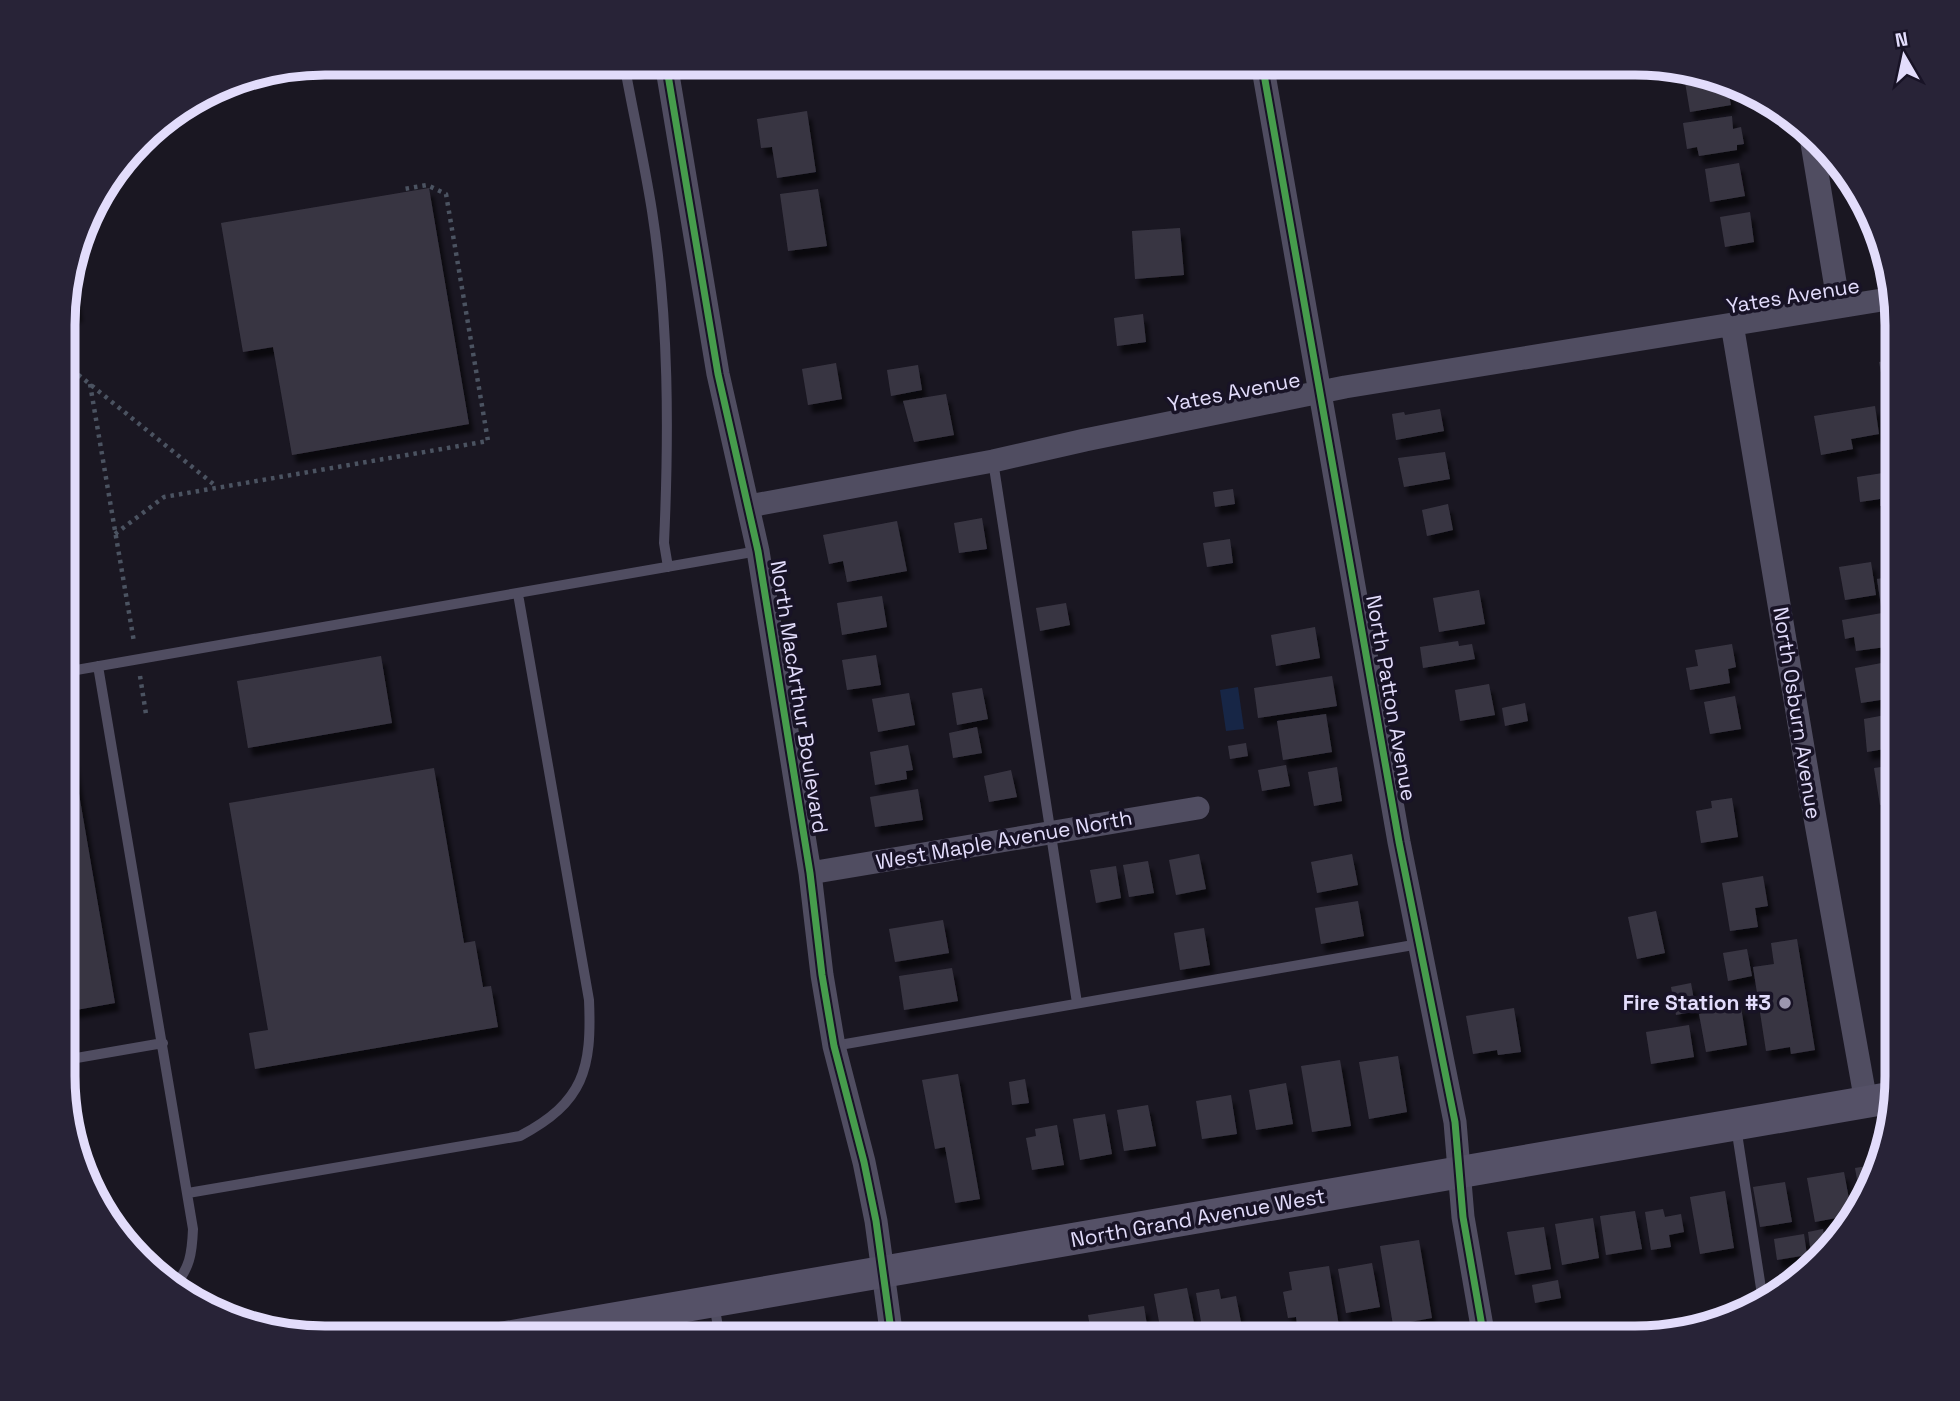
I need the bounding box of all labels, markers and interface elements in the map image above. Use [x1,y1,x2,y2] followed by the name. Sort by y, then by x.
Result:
[1869,21,1939,91] north arrow
[1893,26,1910,53] text: N
[1724,272,1861,319] street label: Yates Avenue
[1165,365,1303,418] street label: Yates Avenue
[765,559,834,835] street label: North MacArthur Boulevard
[1360,593,1423,803] street label: North Patton Avenue
[1767,605,1828,821] street label: North Osburn Avenue
[874,804,1134,875] street label: West Maple Avenue North
[1623,989,1771,1016] place label: Fire Station #3
[1777,995,1793,1011] marker: Fire Station #3
[1068,1182,1327,1253] street label: North Grand Avenue West

